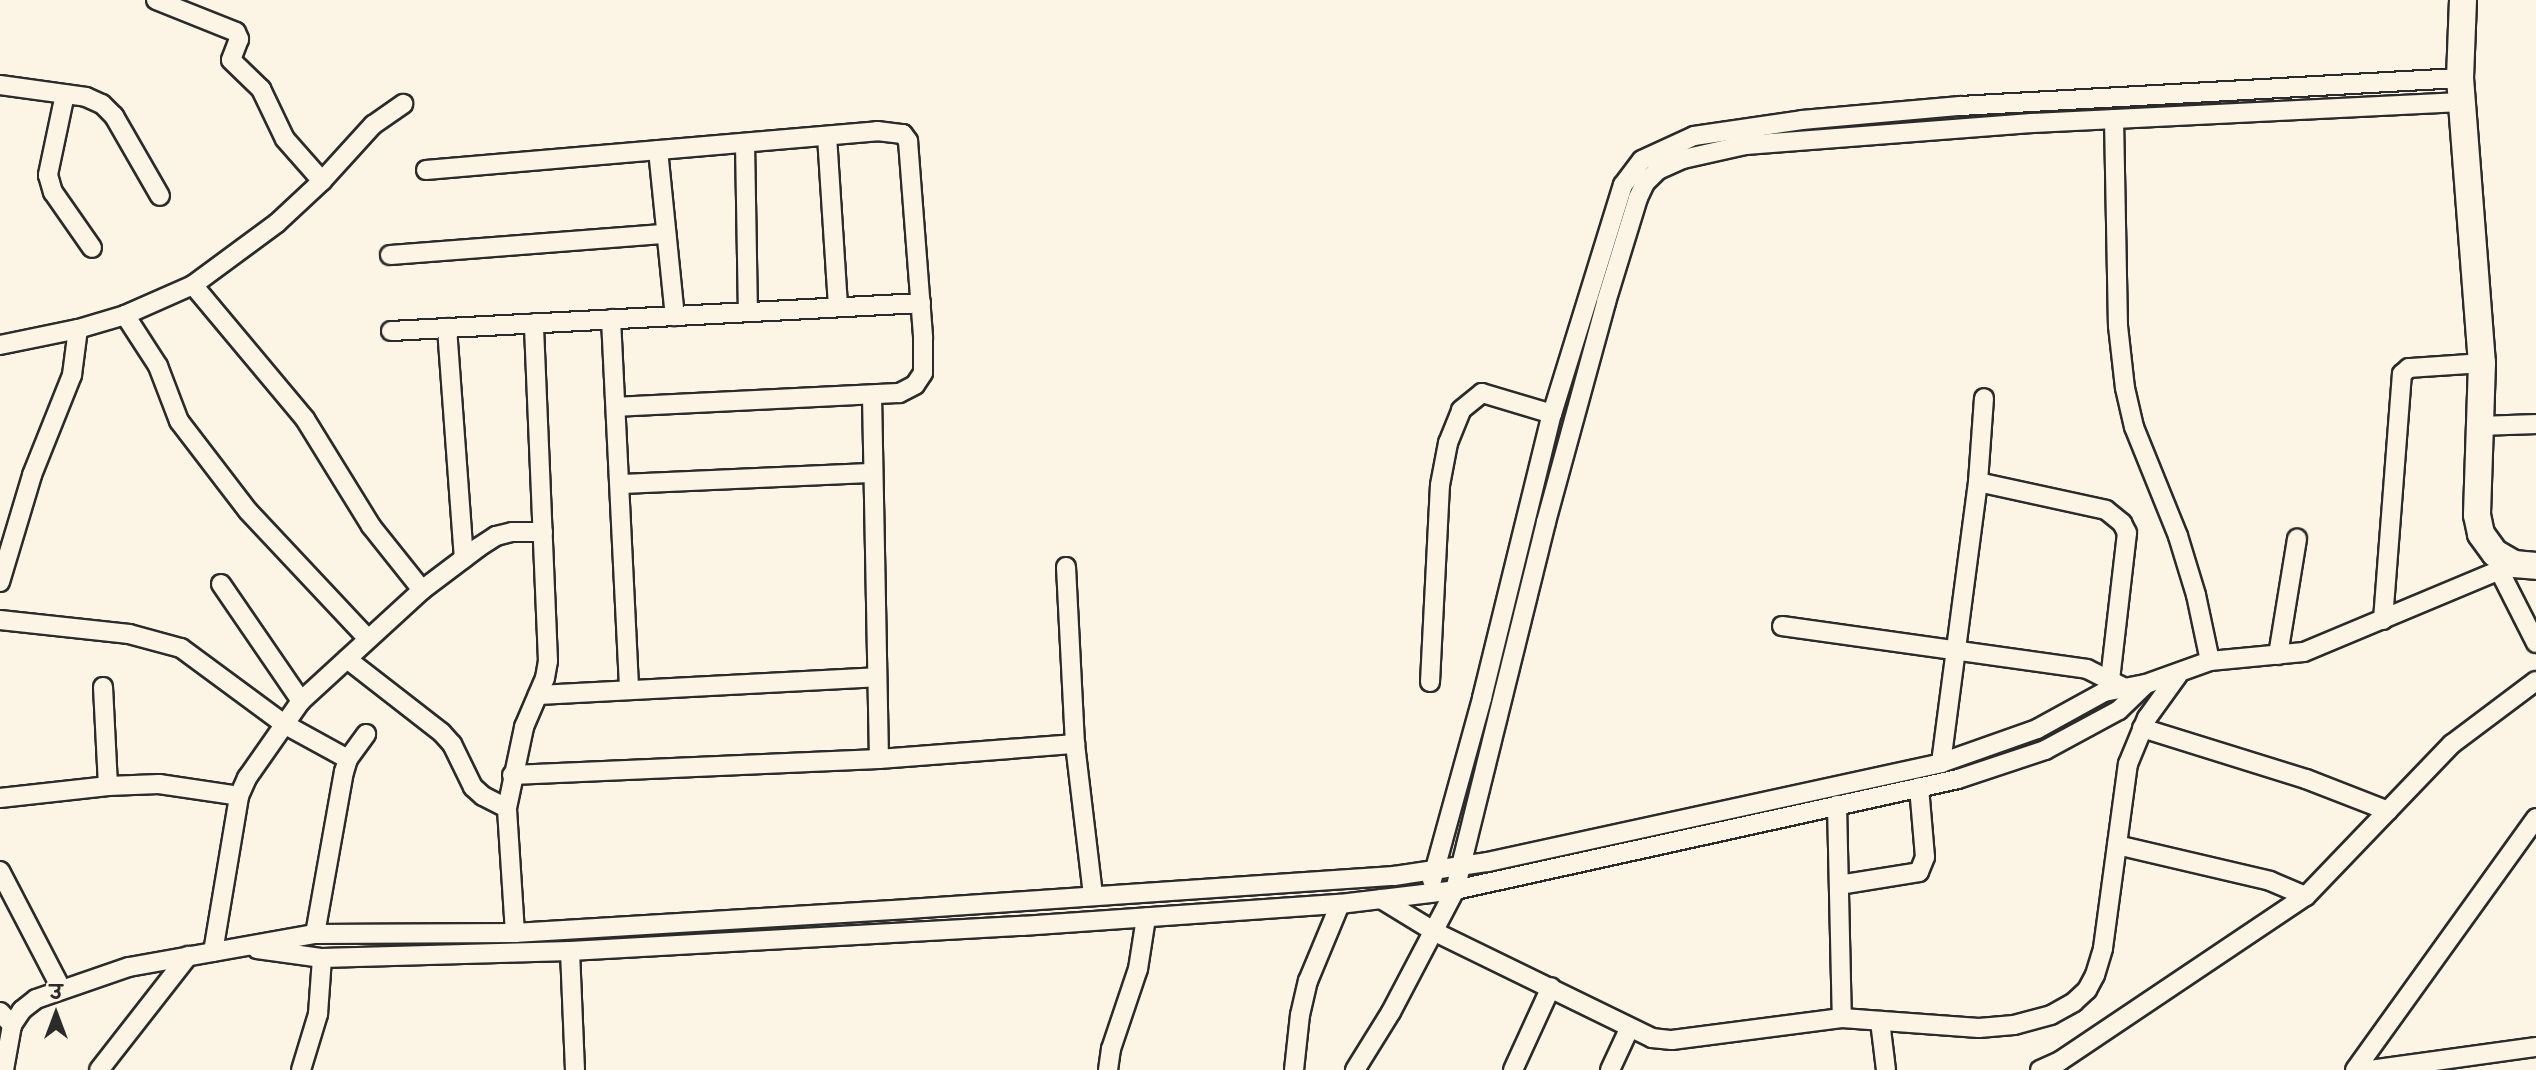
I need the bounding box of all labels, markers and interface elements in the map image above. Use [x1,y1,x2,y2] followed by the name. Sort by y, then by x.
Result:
[21,979,91,1049] north arrow
[50,981,62,1005] text: उ

